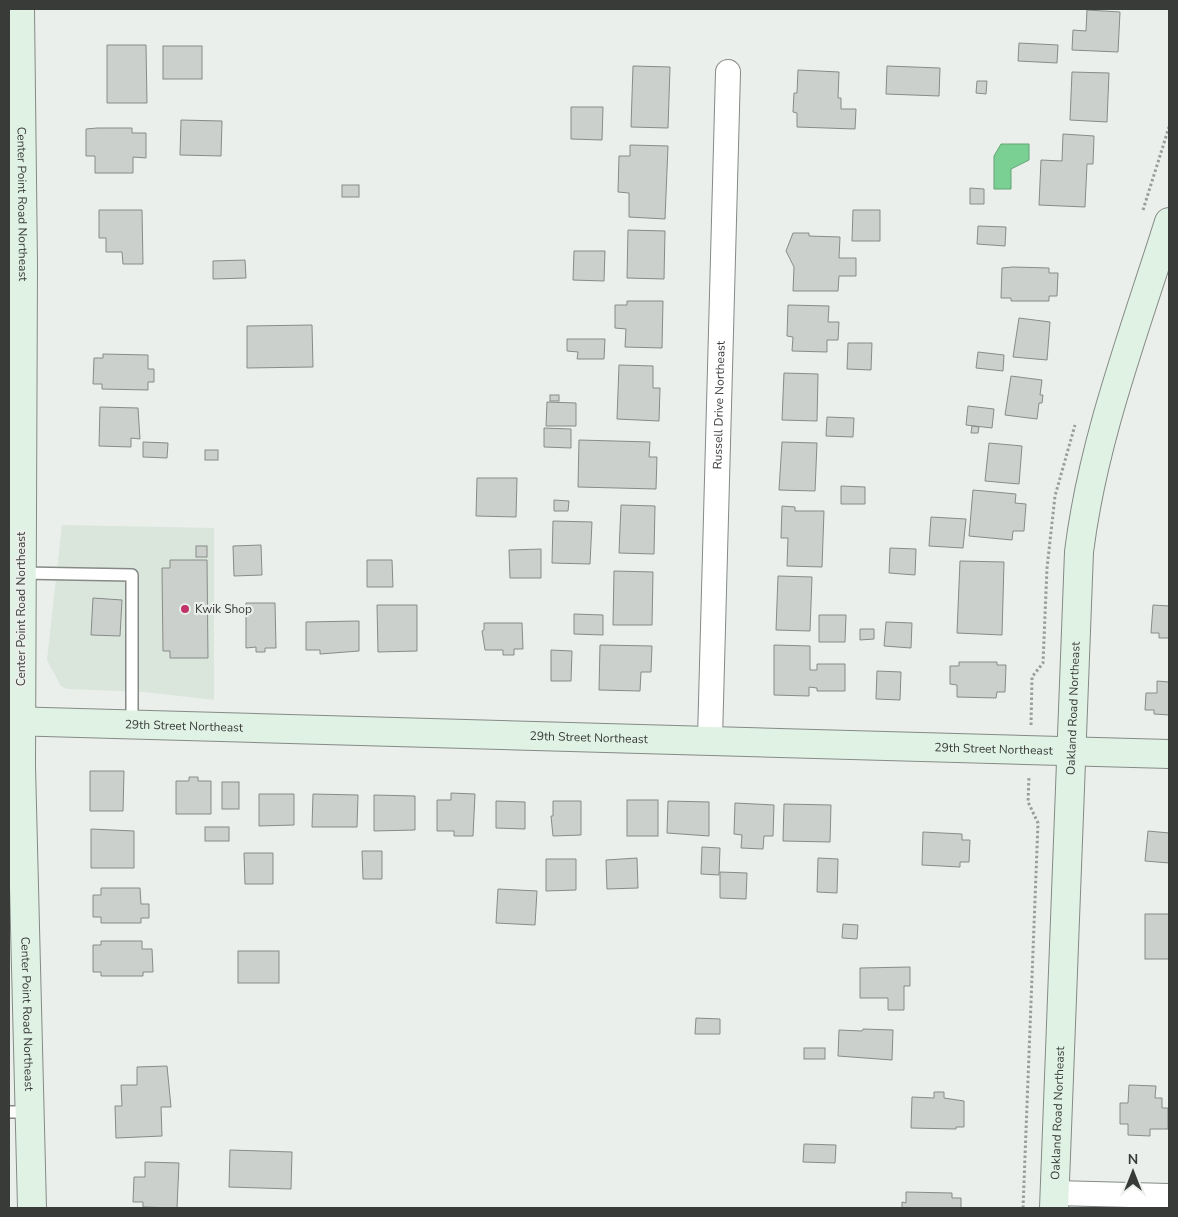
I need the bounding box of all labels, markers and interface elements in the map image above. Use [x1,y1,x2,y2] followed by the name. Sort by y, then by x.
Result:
[13,127,31,282] street label: Center Point Road Northeast
[709,340,729,470] street label: Russell Drive Northeast
[13,531,29,686] street label: Center Point Road Northeast
[195,601,252,617] place label: Kwik Shop
[179,603,191,615] marker: Kwik Shop
[1063,641,1084,775] street label: Oakland Road Northeast
[125,716,244,736] street label: 29th Street Northeast
[529,728,649,747] street label: 29th Street Northeast
[934,739,1054,759] street label: 29th Street Northeast
[17,936,37,1092] street label: Center Point Road Northeast
[1047,1045,1068,1180] street label: Oakland Road Northeast
[1108,1147,1158,1197] north arrow
[1128,1150,1138,1169] text: N

